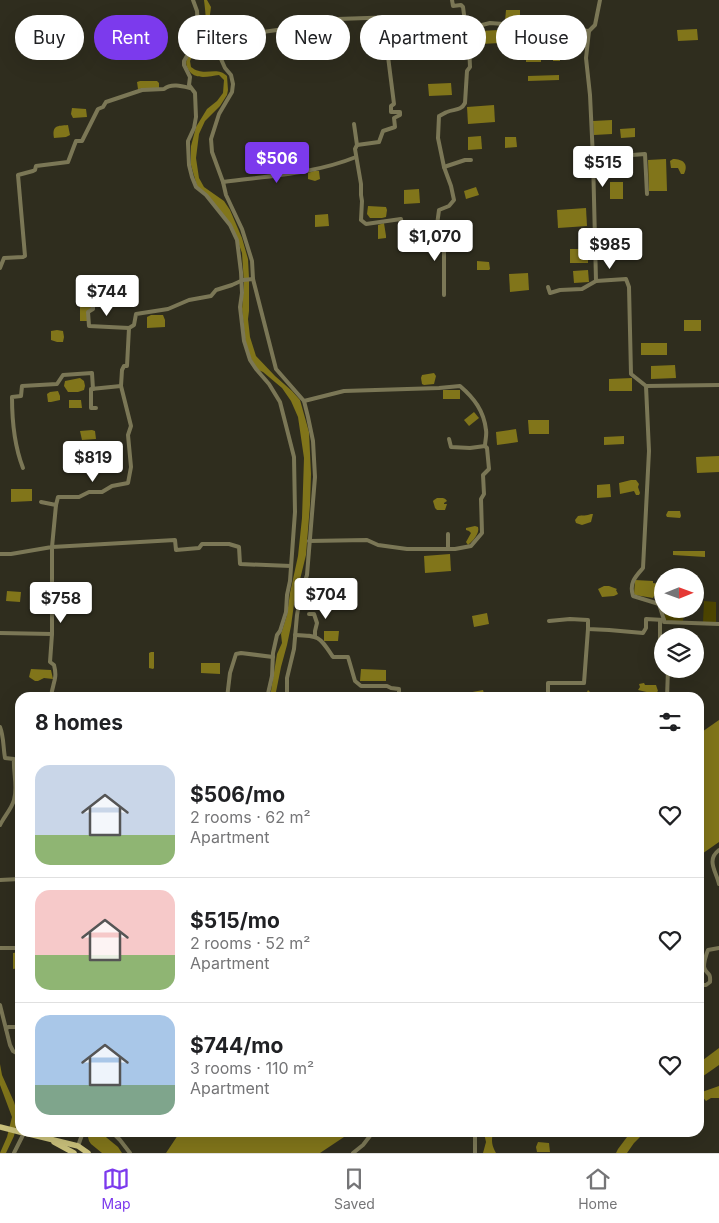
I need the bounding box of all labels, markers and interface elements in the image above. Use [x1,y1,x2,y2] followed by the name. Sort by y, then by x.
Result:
[15,15,84,60] chip: Buy
[94,15,168,60] chip: Rent
[178,15,266,60] chip: Filters
[276,15,350,60] chip: New
[360,15,486,60] chip: Apartment
[496,15,587,60] chip: House
[247,142,307,184] pin: $506
[573,146,633,188] pin: $515
[256,148,298,168] text: $506
[584,152,622,172] text: $515
[394,220,476,262] pin: $1,070
[409,226,461,246] text: $1,070
[580,228,640,270] pin: $985
[589,234,631,254] text: $985
[77,274,137,317] pin: $744
[87,281,127,301] text: $744
[63,440,123,483] pin: $819
[74,447,112,467] text: $819
[654,568,704,618] north arrow
[654,568,704,678] map controls
[296,578,356,620] pin: $704
[31,582,91,624] pin: $758
[305,584,347,604] text: $704
[41,588,81,608] text: $758
[654,628,704,678] button: layers
[656,708,684,736] icon: filters
[35,710,123,735] text: 8 homes
[190,782,285,807] text: $506/mo
[75,785,135,845] icon: home
[656,801,684,829] icon: heart
[190,807,311,827] text: 2 rooms · 62 m²
[190,827,270,847] text: Apartment
[190,908,280,933] text: $515/mo
[75,910,135,970] icon: home
[656,926,684,954] icon: heart
[190,933,310,953] text: 2 rooms · 52 m²
[190,953,270,973] text: Apartment
[190,1033,283,1058] text: $744/mo
[75,1035,135,1095] icon: home
[656,1051,684,1079] icon: heart
[190,1058,314,1078] text: 3 rooms · 110 m²
[190,1078,270,1098] text: Apartment
[102,1165,131,1212] tab: Map
[334,1165,375,1212] tab: Saved
[578,1165,617,1212] tab: Home

